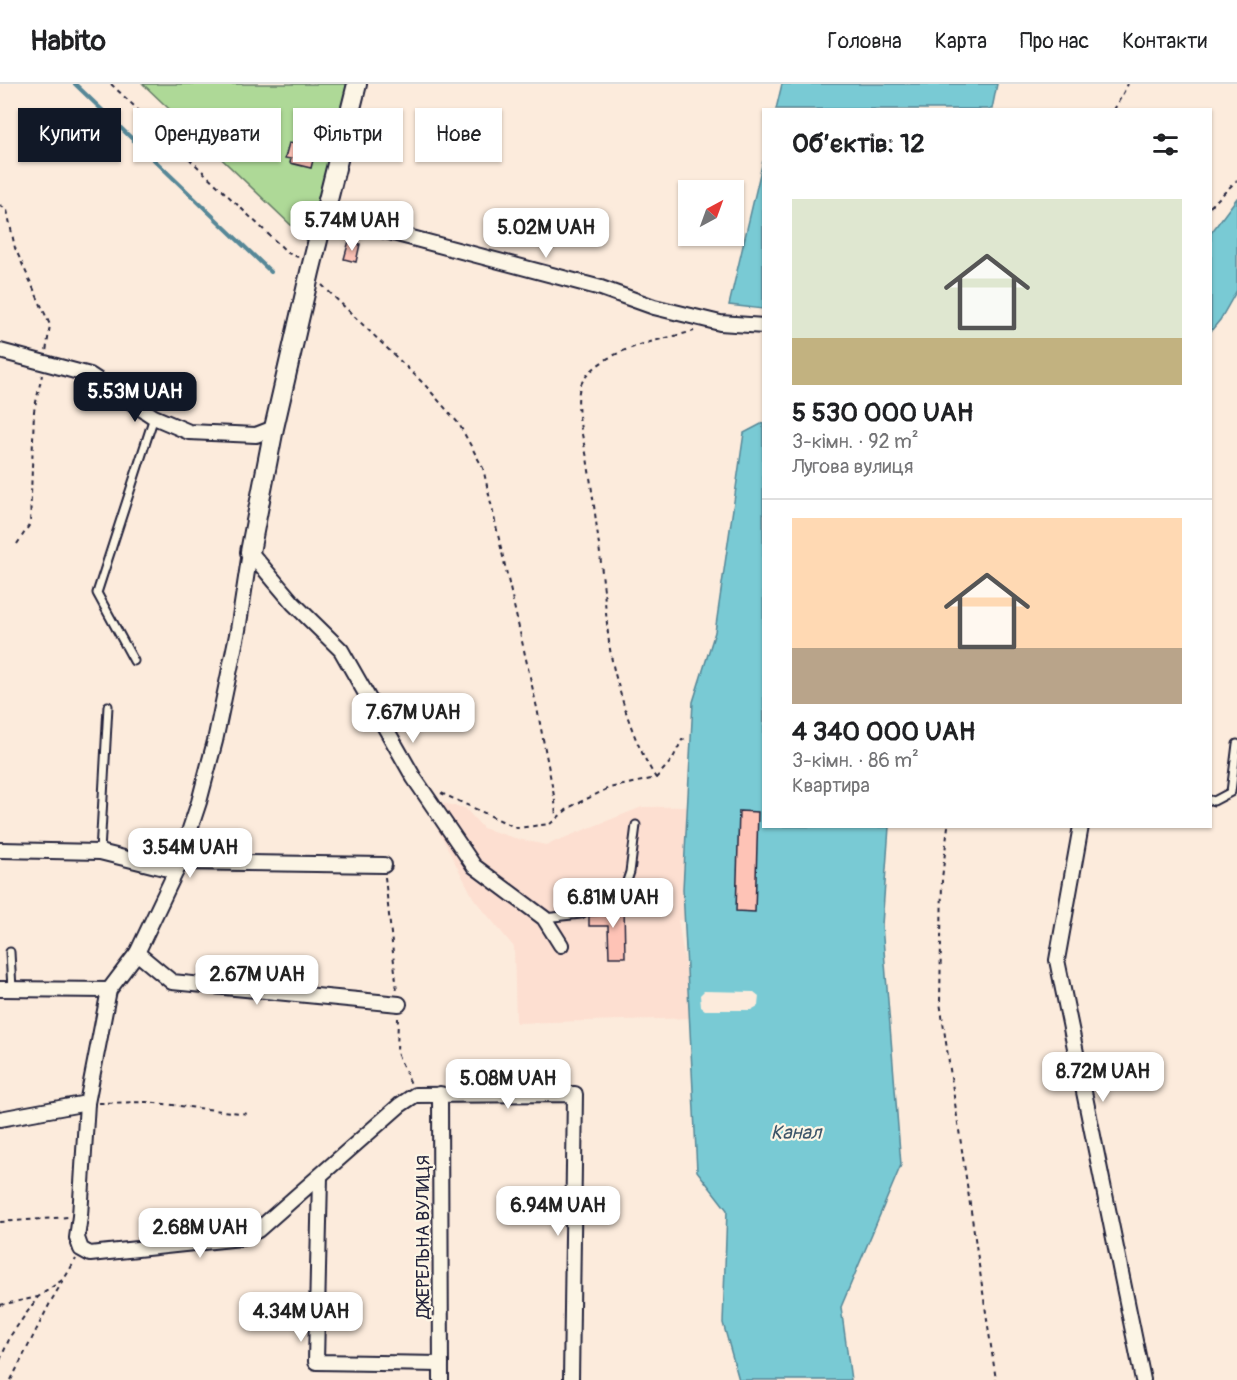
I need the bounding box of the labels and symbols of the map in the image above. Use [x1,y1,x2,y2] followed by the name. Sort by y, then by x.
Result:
[678,180,744,246] north arrow
[283,201,421,252] pin: 5.74M UAH
[477,208,615,259] pin: 5.02M UAH
[66,372,204,423] pin: 5.53M UAH
[344,693,482,744] pin: 7.67M UAH
[121,828,259,879] pin: 3.54M UAH
[544,878,682,929] pin: 6.81M UAH
[188,955,326,1006] pin: 2.67M UAH
[1034,1052,1172,1103] pin: 8.72M UAH
[439,1059,577,1110] pin: 5.08M UAH
[771,1120,823,1145] water label: Канал
[412,1155,435,1320] street label: ДЖЕРЕЛЬНА ВУЛИЦЯ
[489,1186,627,1237] pin: 6.94M UAH
[131,1208,269,1259] pin: 2.68M UAH
[232,1292,370,1343] pin: 4.34M UAH

